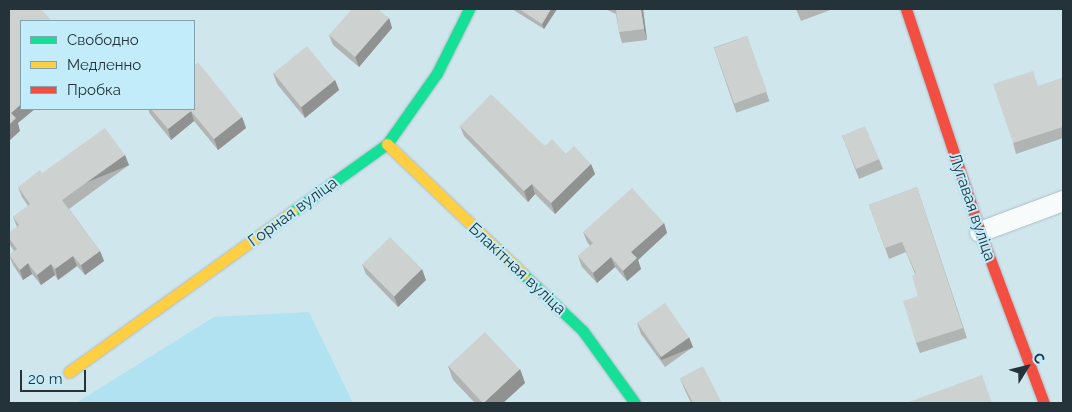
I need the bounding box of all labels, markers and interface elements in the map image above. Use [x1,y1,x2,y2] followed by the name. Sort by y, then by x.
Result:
[20,20,195,110] legend
[67,31,139,49] text: Свободно
[67,56,141,74] text: Медленно
[67,81,121,99] text: Пробка
[945,150,999,264] street label: Лугавая вуліца
[245,173,341,251] street label: Горная вуліца
[464,219,570,319] street label: Блакітная вуліца
[1002,342,1052,392] north arrow
[1030,350,1048,367] text: С
[22,360,89,392] scale bar
[28,370,63,388] text: 20 m

